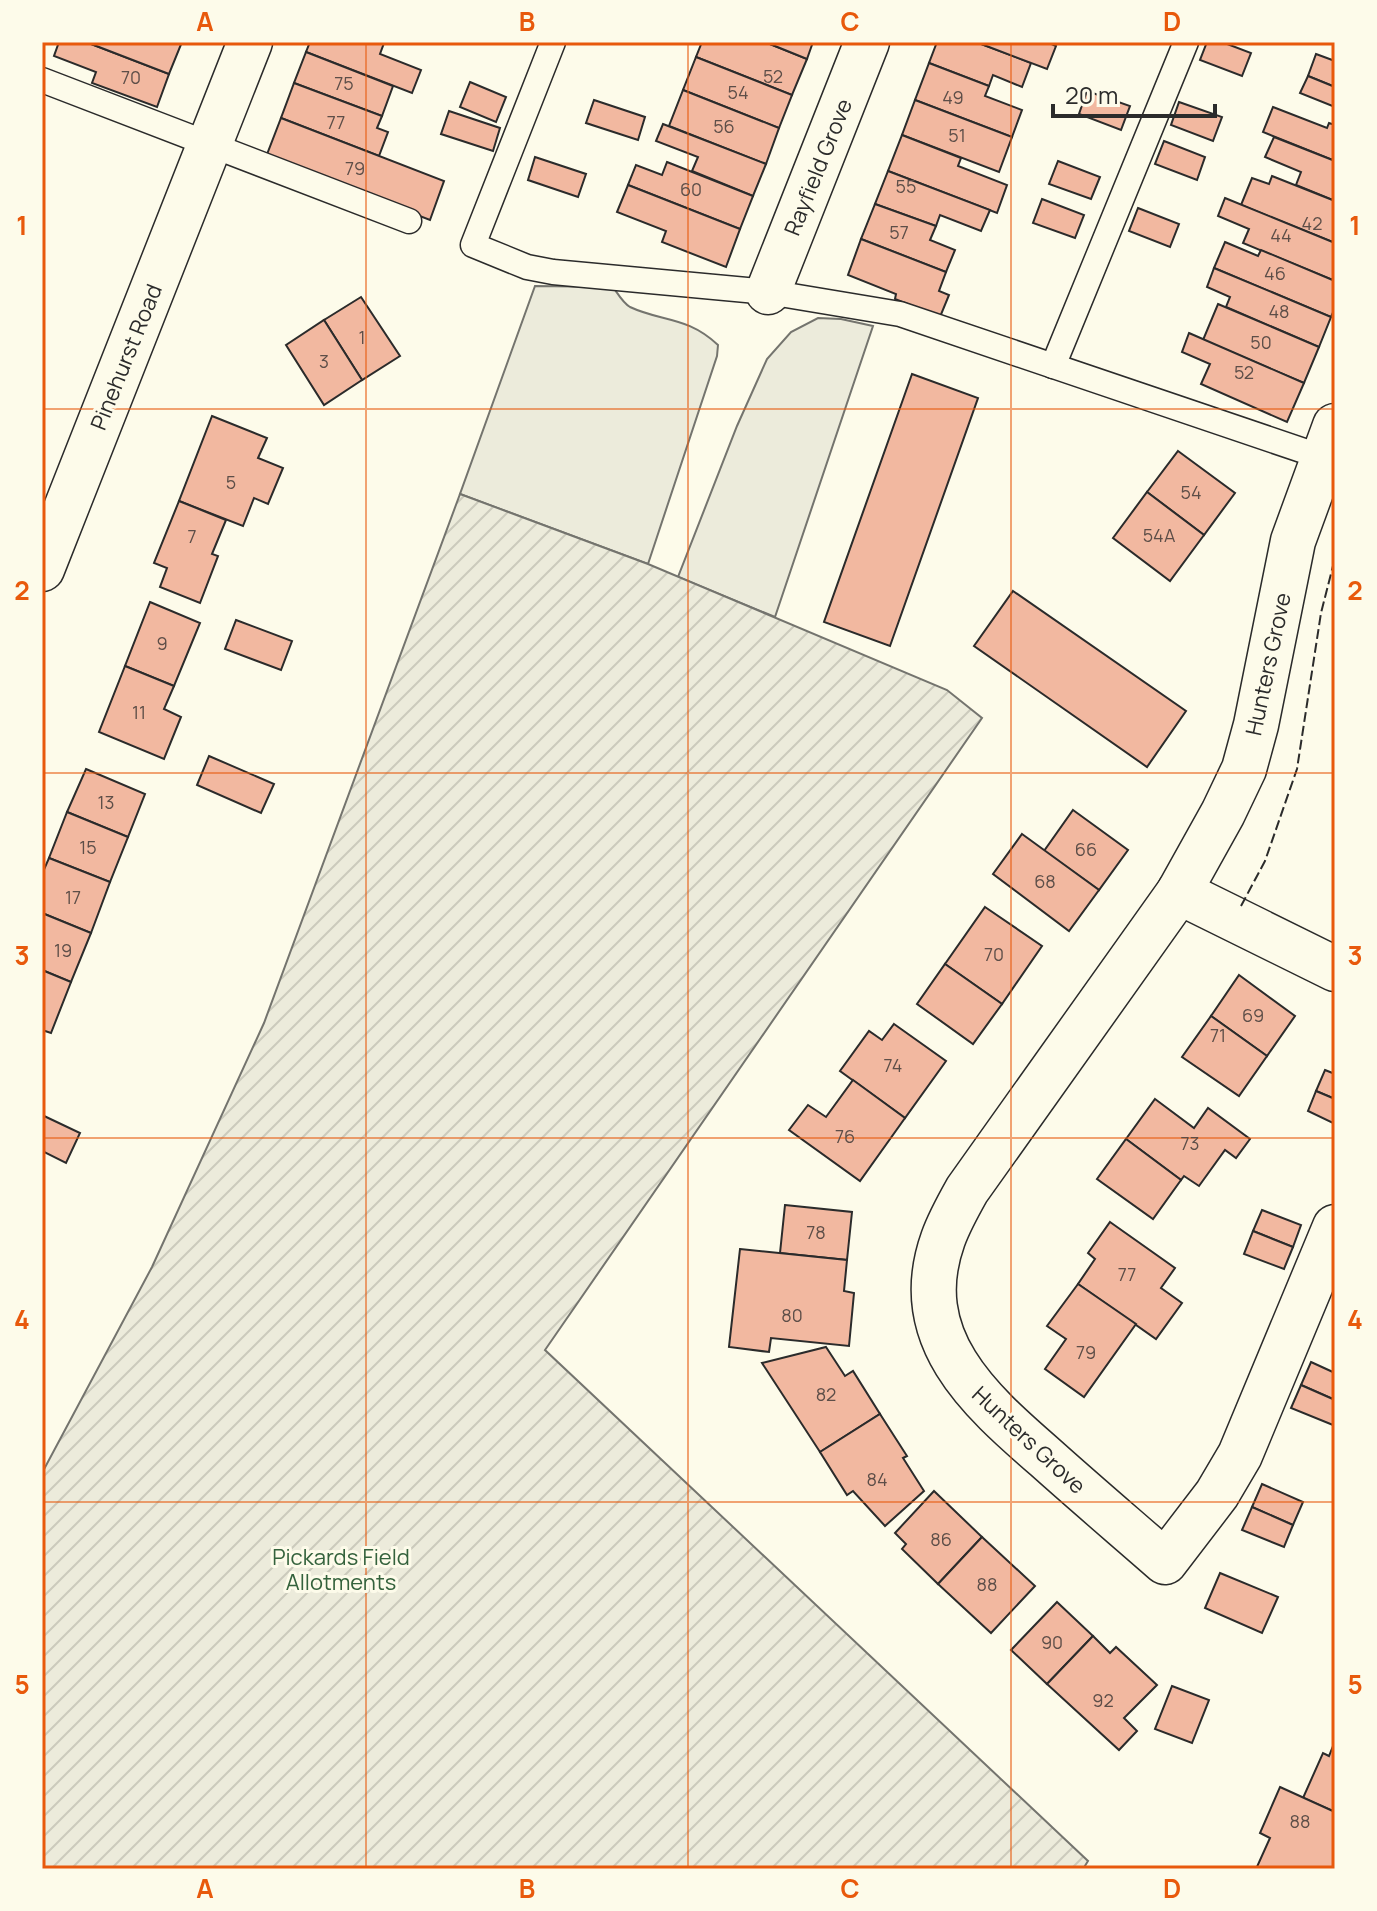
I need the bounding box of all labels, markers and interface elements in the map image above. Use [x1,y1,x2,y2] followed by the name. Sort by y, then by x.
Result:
[196,3,214,39] text: A
[519,3,535,39] text: B
[840,3,860,39] text: C
[1163,3,1181,39] text: D
[763,64,783,88] house number: 52
[121,65,141,89] house number: 70
[1053,68,1215,118] scale bar
[334,71,354,95] house number: 75
[1065,78,1118,111] text: 20 m
[727,80,749,104] house number: 54
[942,85,964,109] house number: 49
[777,94,859,240] street label: Rayfield Grove
[327,110,345,134] house number: 77
[713,114,735,138] house number: 56
[948,123,966,147] house number: 51
[345,156,365,180] house number: 79
[896,174,916,198] house number: 55
[680,177,702,201] house number: 60
[16,207,28,243] text: 1
[1349,207,1361,243] text: 1
[1302,211,1322,235] house number: 42
[889,220,909,244] house number: 57
[1270,223,1292,247] house number: 44
[1264,261,1286,285] house number: 46
[83,280,169,434] street label: Pinehurst Road
[1268,299,1290,323] house number: 48
[358,325,366,349] house number: 1
[1250,330,1272,354] house number: 50
[319,349,329,373] house number: 3
[1234,360,1254,384] house number: 52
[226,470,236,494] house number: 5
[1180,480,1202,504] house number: 54
[1143,523,1176,547] house number: 54A
[187,524,197,548] house number: 7
[14,572,30,608] text: 2
[1347,572,1363,608] text: 2
[1238,590,1298,738] street label: Hunters Grove
[156,631,168,655] house number: 9
[132,700,146,724] house number: 11
[98,790,114,814] house number: 13
[79,835,97,859] house number: 15
[1075,837,1097,861] house number: 66
[1034,869,1056,893] house number: 68
[65,885,81,909] house number: 17
[14,937,30,973] text: 3
[1347,937,1363,973] text: 3
[54,938,72,962] house number: 19
[984,942,1004,966] house number: 70
[1242,1003,1264,1027] house number: 69
[1210,1023,1226,1047] house number: 71
[884,1053,902,1077] house number: 74
[835,1124,855,1148] house number: 76
[1181,1131,1200,1155] house number: 73
[806,1220,826,1244] house number: 78
[1118,1262,1136,1286] house number: 77
[14,1301,30,1337] text: 4
[1347,1301,1363,1337] text: 4
[781,1303,803,1327] house number: 80
[1076,1340,1096,1364] house number: 79
[966,1379,1092,1501] street label: Hunters Grove
[816,1382,836,1406] house number: 82
[866,1467,888,1491] house number: 84
[930,1527,952,1551] house number: 86
[272,1542,410,1597] park label: Pickards Field Allotments
[977,1572,997,1596] house number: 88
[1041,1630,1063,1654] house number: 90
[14,1666,30,1702] text: 5
[1347,1666,1363,1702] text: 5
[1092,1688,1114,1712] house number: 92
[1290,1809,1310,1833] house number: 88
[196,1870,214,1906] text: A
[519,1870,535,1906] text: B
[840,1870,860,1906] text: C
[1163,1870,1181,1906] text: D

